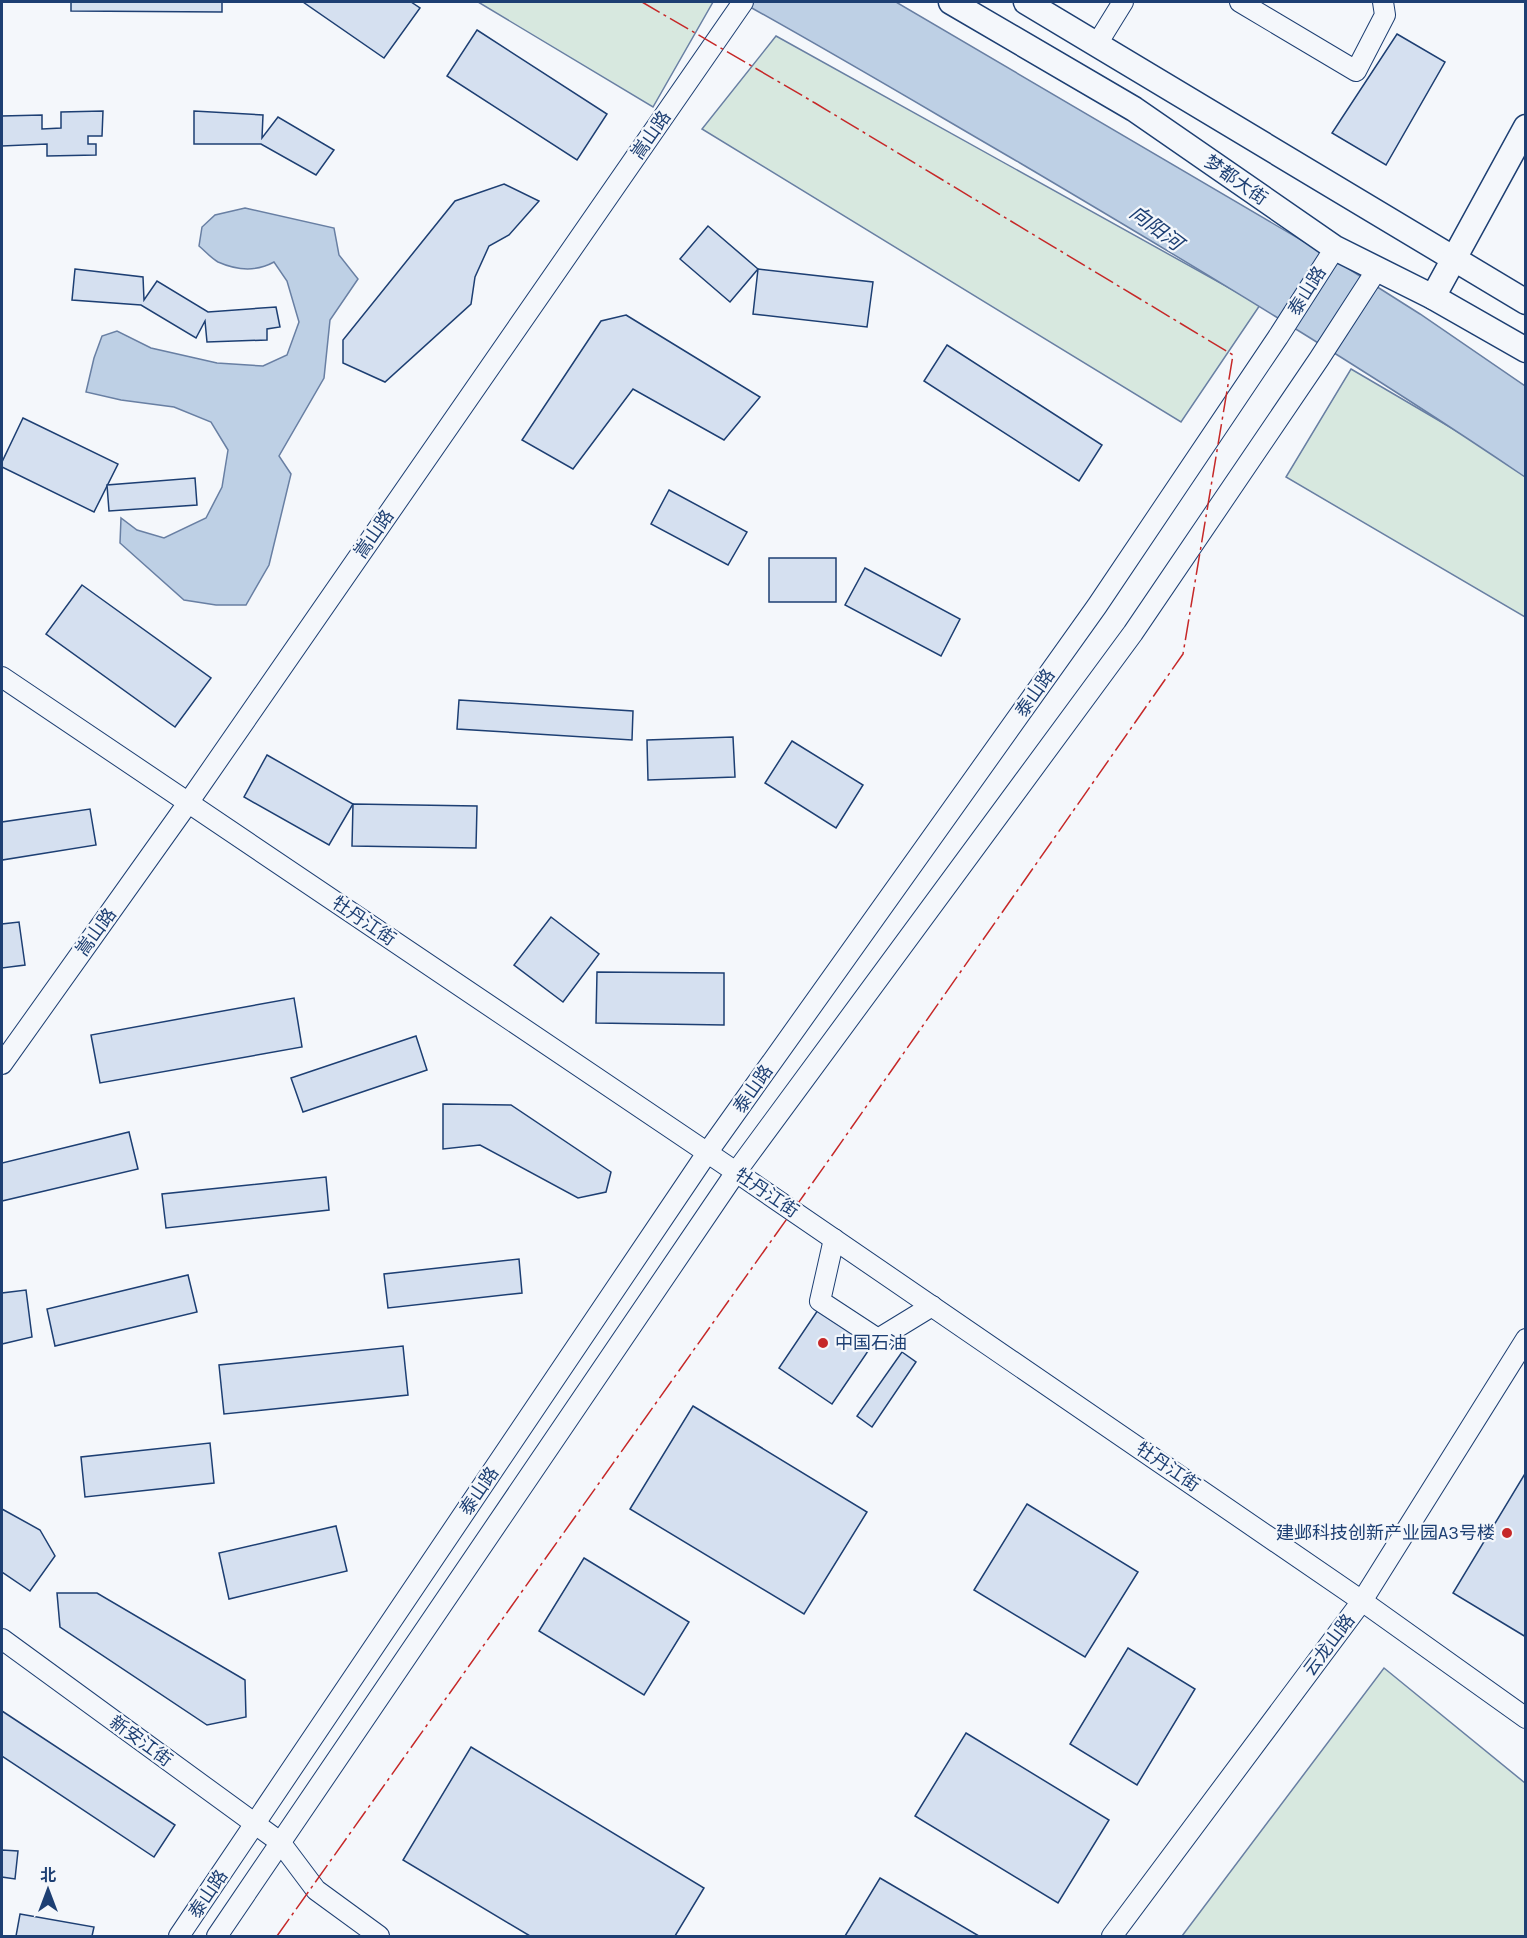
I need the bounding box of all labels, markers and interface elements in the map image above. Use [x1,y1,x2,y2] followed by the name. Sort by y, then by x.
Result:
[627,107,675,163] street label: 嵩山路
[1200,150,1272,210] street label: 梦都大街
[1125,201,1190,258] water label: 向阳河
[1283,262,1331,320] street label: 泰山路
[350,506,398,562] street label: 嵩山路
[1011,665,1059,721] street label: 泰山路
[328,892,400,950] street label: 牡丹江街
[71,904,121,960] street label: 嵩山路
[729,1061,777,1117] street label: 泰山路
[731,1164,803,1222] street label: 牡丹江街
[835,1332,907,1354] place label: 中国石油
[816,1336,830,1350] marker: 中国石油
[1132,1438,1204,1496] street label: 牡丹江街
[455,1462,503,1520] street label: 泰山路
[1276,1522,1495,1544] place label: 建邺科技创新产业园A3号楼
[1500,1526,1514,1540] marker: 建邺科技创新产业园A3号楼
[1299,1610,1359,1680] street label: 云龙山路
[105,1711,177,1771] street label: 新安江街
[18,1860,78,1920] north arrow
[184,1865,232,1923] street label: 泰山路
[40,1866,56,1885] text: 北

